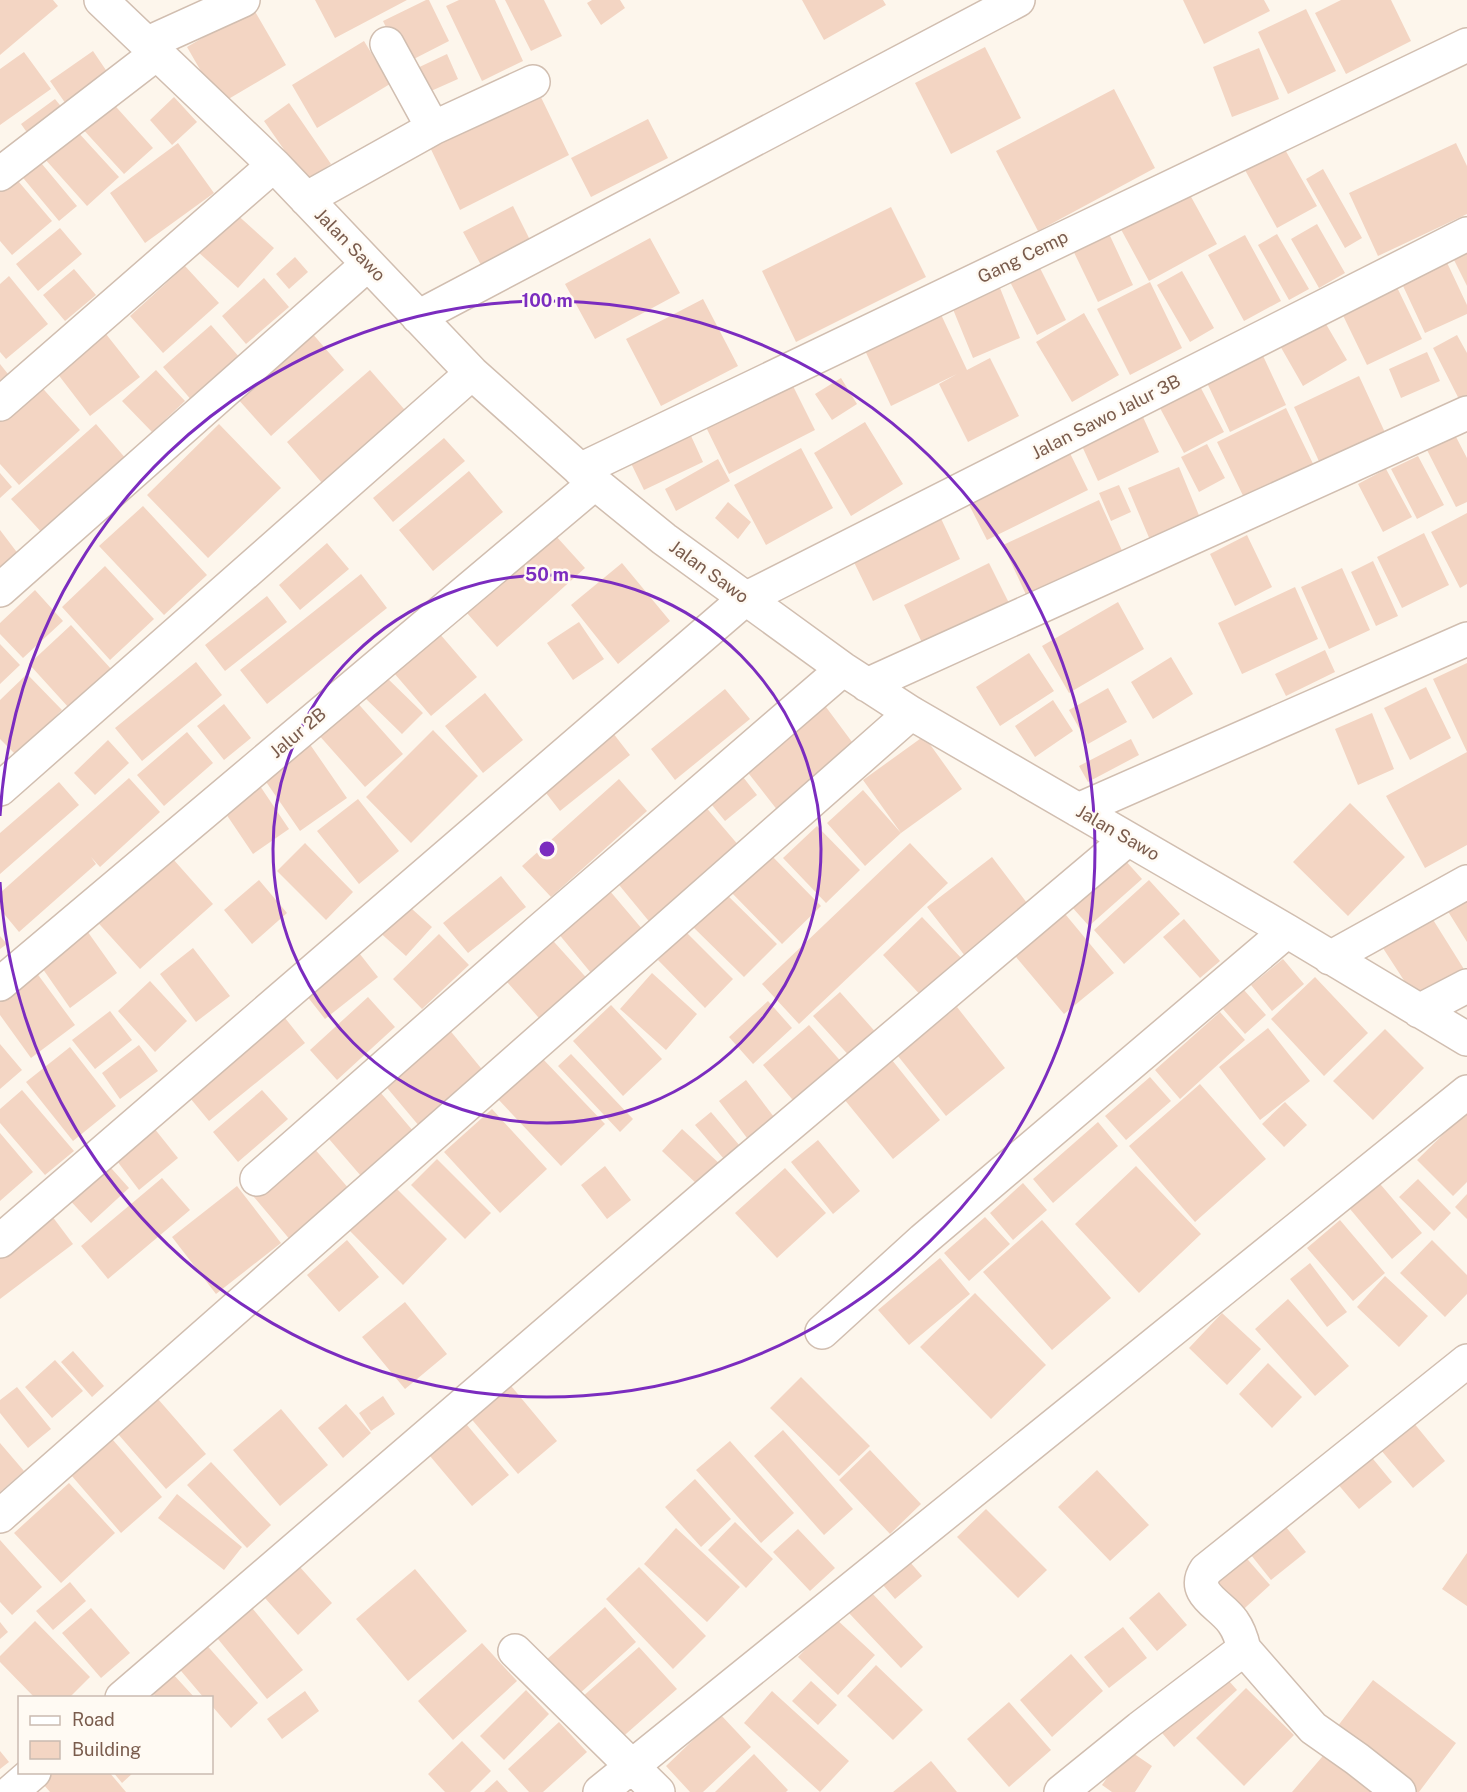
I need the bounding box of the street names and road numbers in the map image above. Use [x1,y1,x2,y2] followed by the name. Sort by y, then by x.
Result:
[311,204,390,285] street label: Jalan Sawo
[974,226,1071,287] street label: Gang Cemp
[1028,370,1184,463] street label: Jalan Sawo Jalur 3B
[666,536,753,607] street label: Jalan Sawo
[265,703,330,762] street label: Jalur 2B
[1073,800,1164,865] street label: Jalan Sawo

